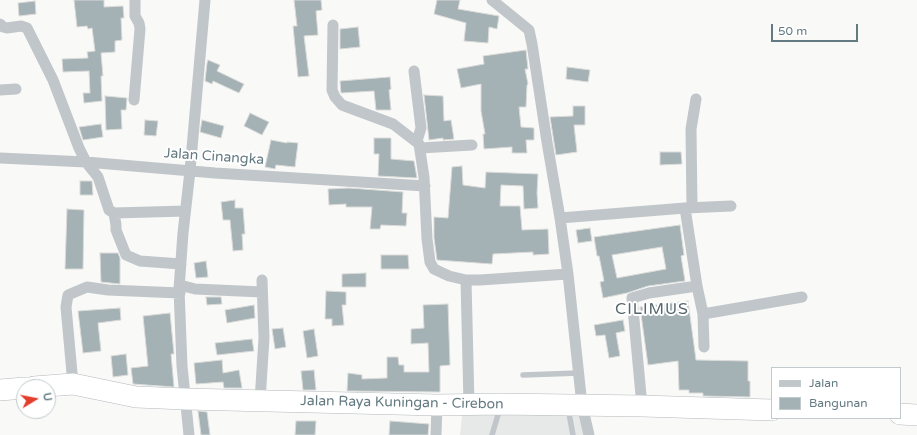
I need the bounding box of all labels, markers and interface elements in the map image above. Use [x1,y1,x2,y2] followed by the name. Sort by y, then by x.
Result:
[773,16,860,42] scale bar
[778,24,807,38] text: 50 m
[163,145,265,169] street label: Jalan Cinangka
[615,300,689,320] district label: CILIMUS
[771,367,901,419] legend
[809,376,838,390] text: Jalan
[16,379,56,419] north arrow
[40,392,54,402] text: U
[300,393,504,413] street label: Jalan Raya Kuningan - Cirebon
[809,396,868,410] text: Bangunan

